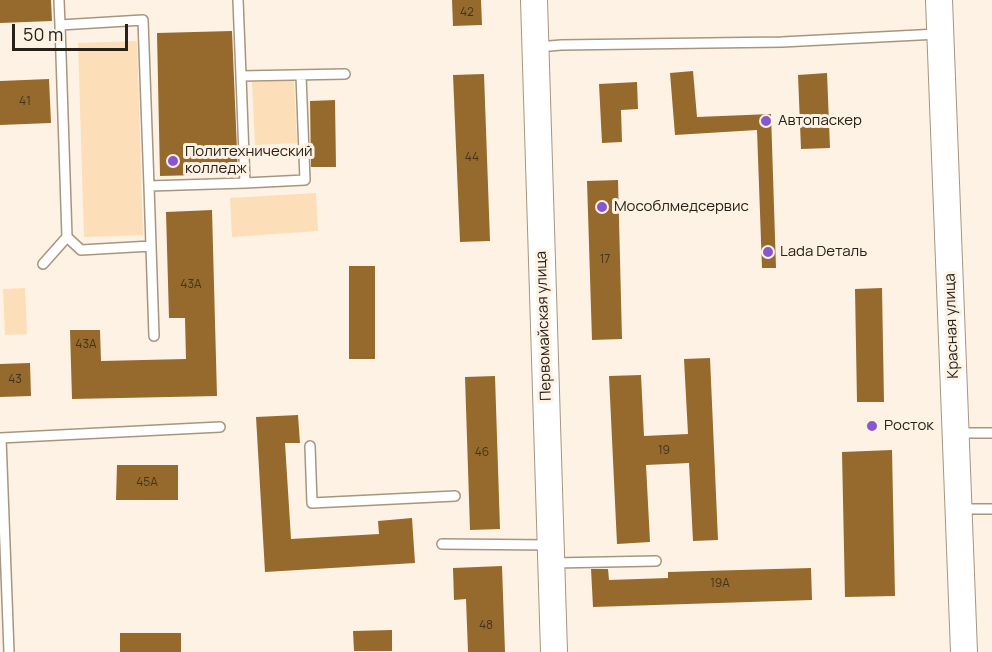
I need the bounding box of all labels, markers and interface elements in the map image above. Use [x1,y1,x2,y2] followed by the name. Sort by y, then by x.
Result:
[460,6,474,20] house number: 42
[15,12,130,50] scale bar
[23,22,63,46] text: 50 m
[19,95,31,109] house number: 41
[778,112,862,130] place label: Автопаскер
[759,114,773,128] marker: Автопаскер
[185,143,313,178] place label: Политехнический колледж
[465,151,479,165] house number: 44
[166,154,180,168] marker: Политехнический колледж
[614,198,749,216] place label: Мособлмедсервис
[595,200,609,214] marker: Мособлмедсервис
[780,243,867,261] place label: Lada Dеталь
[761,245,775,259] marker: Lada Dеталь
[532,251,556,401] street label: Первомайская улица
[600,253,610,267] house number: 17
[941,273,963,379] street label: Красная улица
[180,278,202,292] house number: 43А
[75,338,97,352] house number: 43А
[8,373,22,387] house number: 43
[884,417,934,435] place label: Росток
[865,419,879,433] marker: Росток
[658,444,670,458] house number: 19
[475,446,489,460] house number: 46
[136,476,158,490] house number: 45А
[710,577,730,591] house number: 19А
[479,619,493,633] house number: 48

